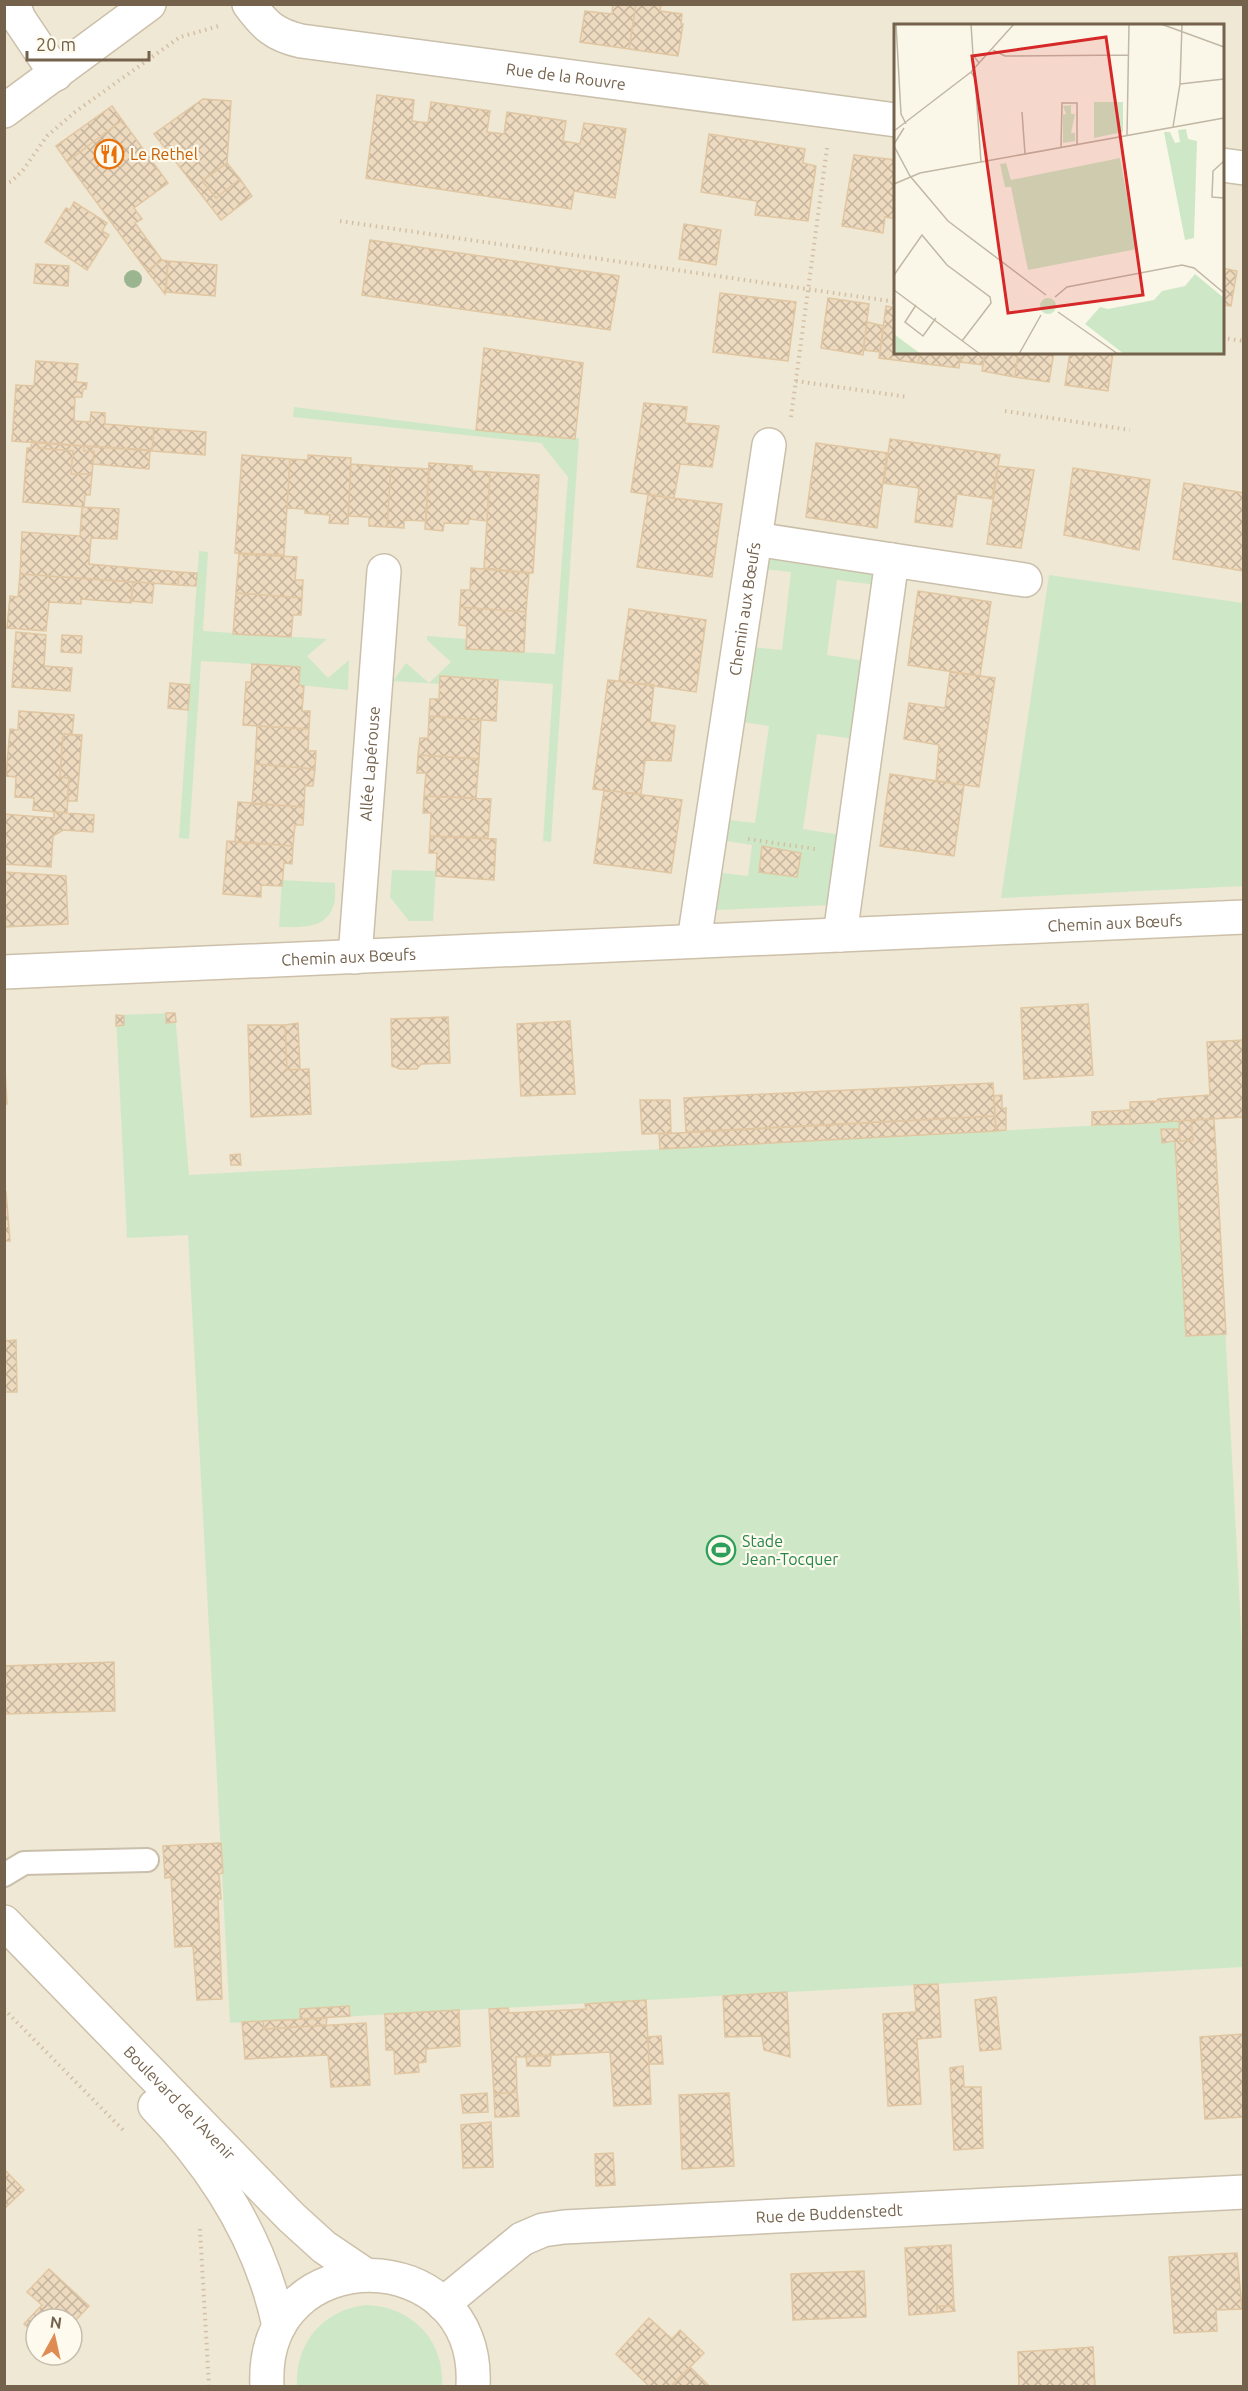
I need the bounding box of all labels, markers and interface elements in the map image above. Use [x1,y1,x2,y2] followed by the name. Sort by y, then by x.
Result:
[27,24,148,62] scale bar
[894,24,1224,354] inset map
[36,34,76,54] text: 20 m
[505,59,627,93] street label: Rue de la Rouvre
[93,138,125,170] restaurant icon: Le Rethel
[130,145,198,163] place label: Le Rethel
[725,541,763,677] street label: Chemin aux Bœufs
[356,705,383,822] street label: Allée Lapérouse
[1047,911,1183,935] street label: Chemin aux Bœufs
[281,945,417,969] street label: Chemin aux Bœufs
[742,1532,838,1568] place label: Stade Jean-Tocquer
[705,1534,737,1566] sports icon: Stade Jean-Tocquer
[120,2042,239,2163] street label: Boulevard de l'Avenir
[755,2201,904,2226] street label: Rue de Buddenstedt
[24,2307,84,2367] north arrow
[49,2312,63,2332] text: N

